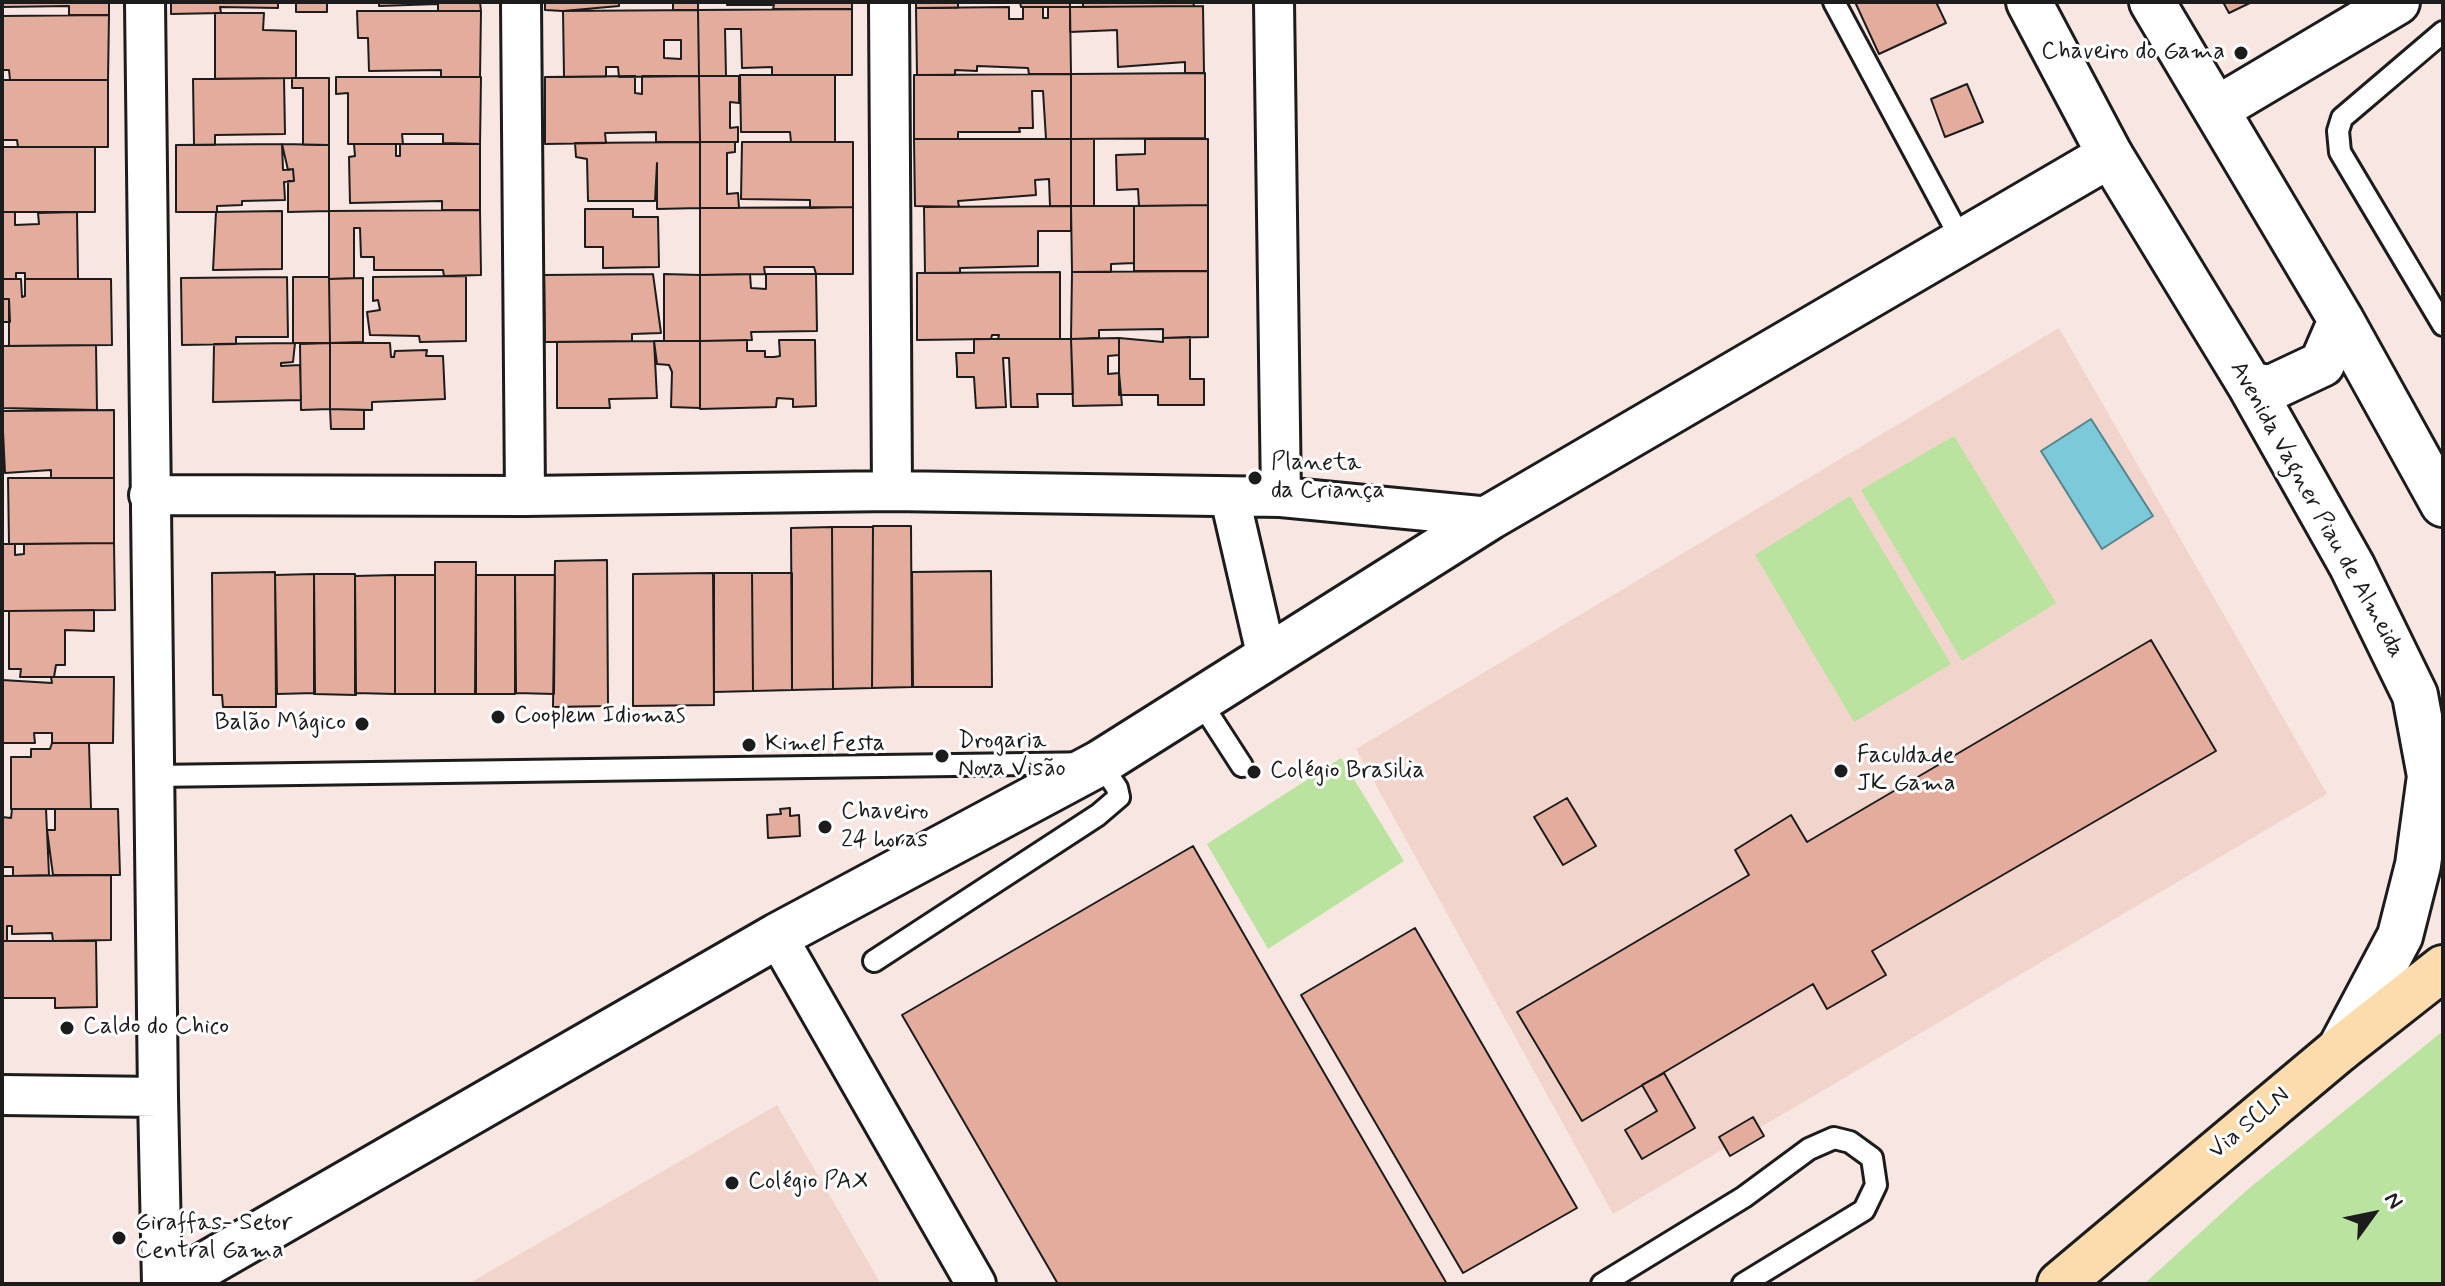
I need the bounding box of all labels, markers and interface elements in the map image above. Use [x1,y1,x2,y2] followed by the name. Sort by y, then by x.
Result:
[2041,39,2225,67] place label: Chaveiro do Gama
[2232,44,2250,62] marker: Chaveiro do Gama
[2222,357,2410,663] street label: Avenida Vagner Piau de Almeida
[1271,450,1385,506] place label: Planeta da Criança
[1246,469,1264,487] marker: Planeta da Criança
[514,703,685,731] place label: Cooplem Idiomas
[489,708,507,726] marker: Cooplem Idiomas
[214,710,346,738] place label: Balão Mágico
[353,715,371,733] marker: Balão Mágico
[958,728,1066,784] place label: Drogaria Nova Visão
[765,731,885,759] place label: Kimel Festa
[740,736,758,754] marker: Kimel Festa
[1857,743,1955,799] place label: Faculdade JK Gama
[933,747,951,765] marker: Drogaria Nova Visão
[1270,758,1425,786] place label: Colégio Brasilia
[1832,762,1850,780] marker: Faculdade JK Gama
[1245,763,1263,781] marker: Colégio Brasilia
[841,799,929,855] place label: Chaveiro 24 horas
[816,818,834,836] marker: Chaveiro 24 horas
[83,1014,229,1042] place label: Caldo do Chico
[58,1019,76,1037] marker: Caldo do Chico
[2204,1082,2296,1166] street label: Via SCLN
[748,1169,869,1197] place label: Colégio PAX
[723,1174,741,1192] marker: Colégio PAX
[2333,1174,2413,1254] north arrow
[2377,1187,2409,1215] text: N
[135,1210,293,1266] place label: Giraffas- Setor Central Gama
[110,1229,128,1247] marker: Giraffas- Setor Central Gama

